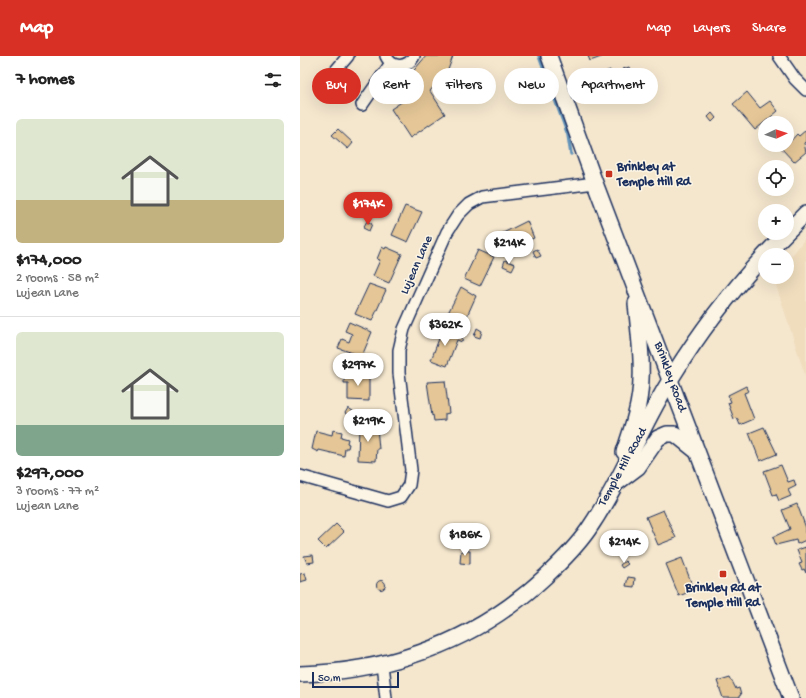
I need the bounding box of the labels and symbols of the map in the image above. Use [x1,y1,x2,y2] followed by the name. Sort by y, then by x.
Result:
[758,116,794,152] north arrow
[616,160,692,191] place label: Brinkley at Temple Hill Rd
[604,169,614,179] marker: Brinkley at Temple Hill Rd
[340,192,396,226] pin: $174K
[481,231,537,265] pin: $214K
[397,233,437,297] street label: Lujean Lane
[417,313,473,347] pin: $362K
[650,339,690,415] street label: Brinkley Road
[330,353,386,387] pin: $297K
[340,409,396,443] pin: $219K
[595,424,651,510] street label: Temple Hill Road
[437,523,493,557] pin: $186K
[596,530,652,564] pin: $214K
[718,569,728,579] marker: Brinkley Rd at Temple Hill Rd
[684,581,762,612] place label: Brinkley Rd at Temple Hill Rd
[312,670,399,689] scale bar

